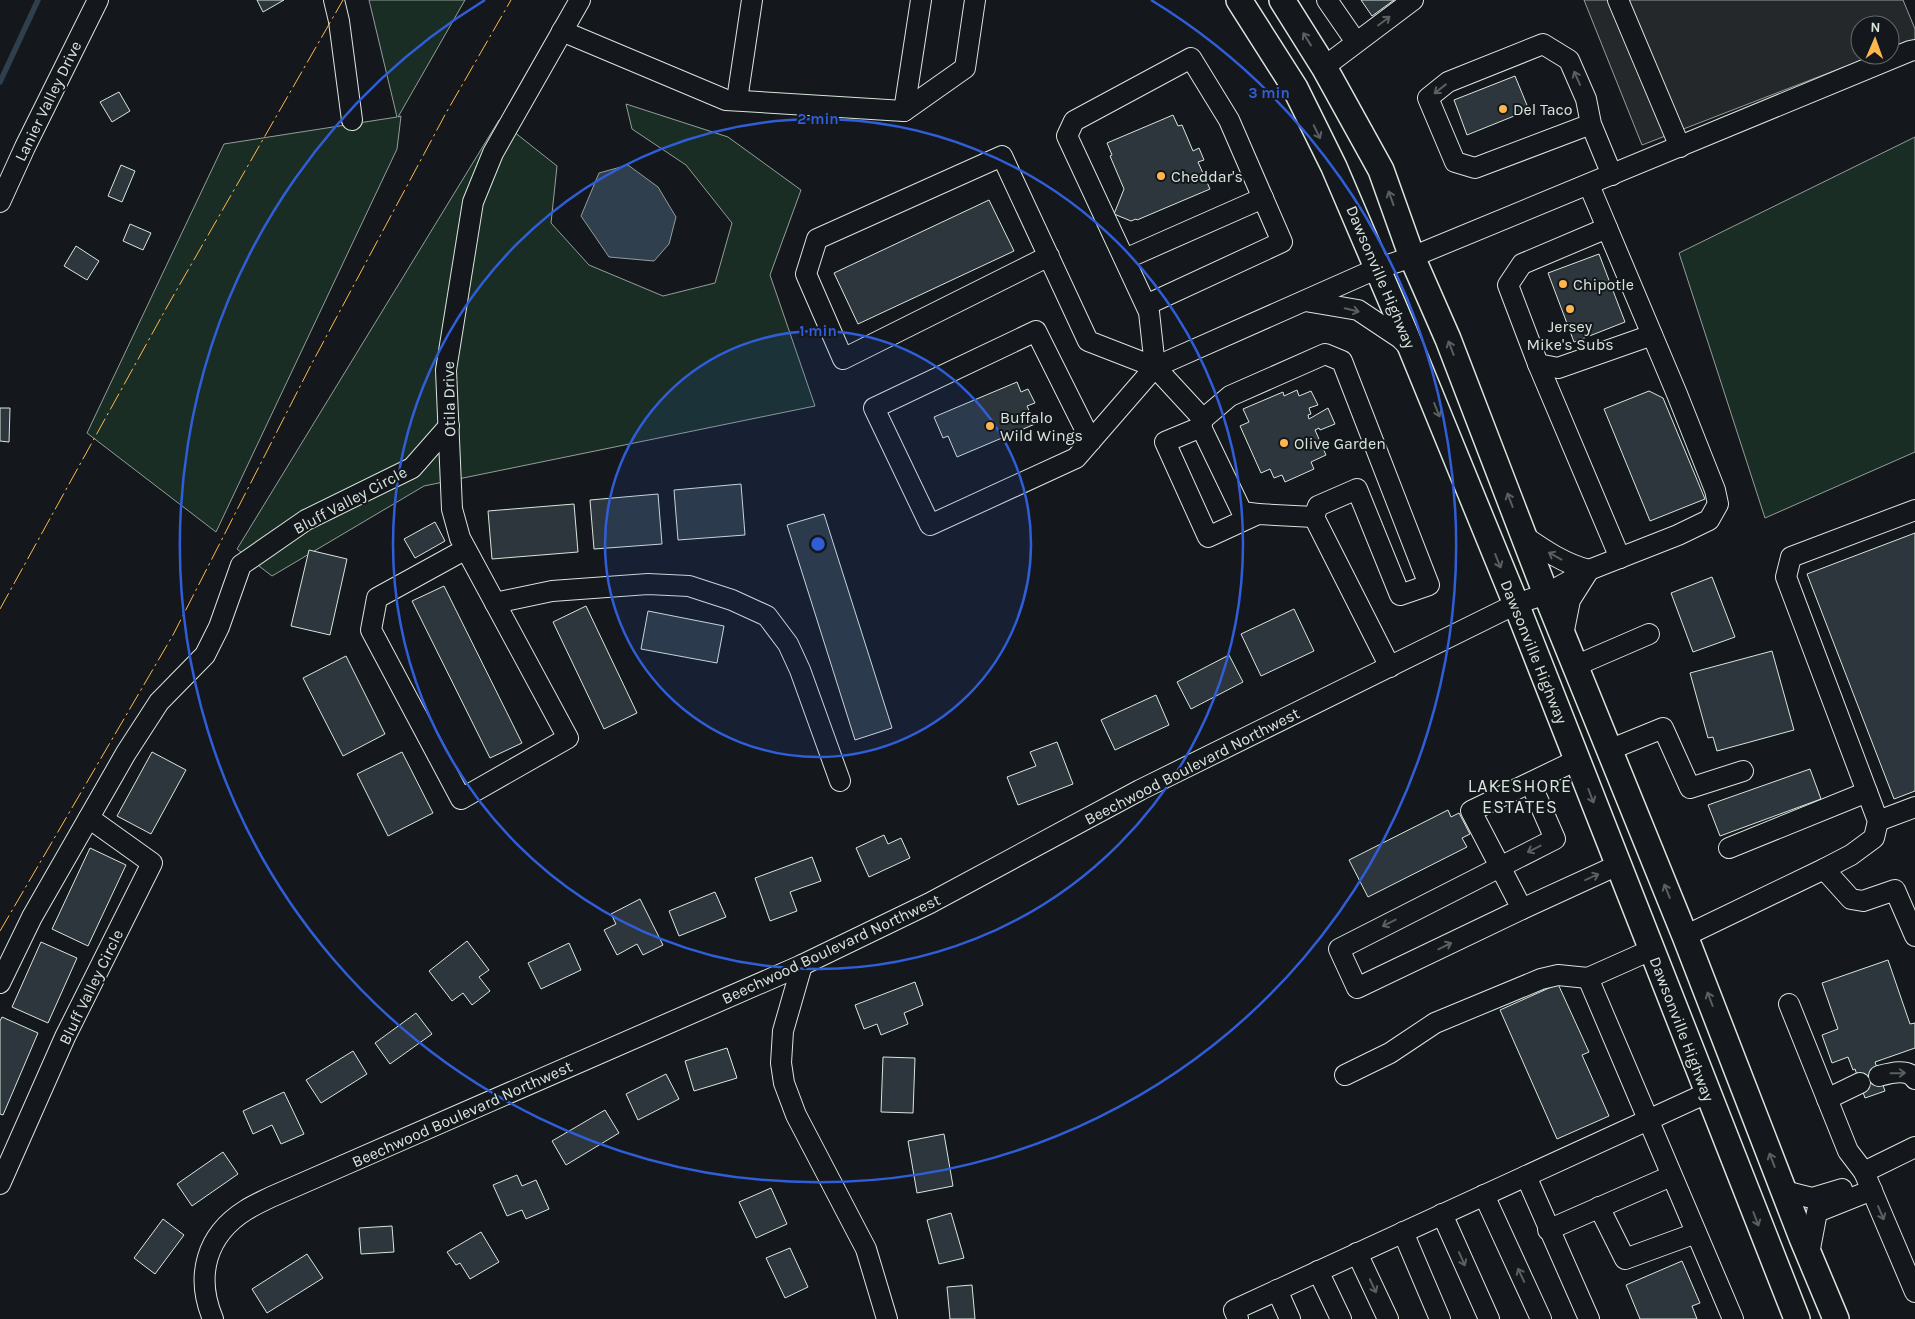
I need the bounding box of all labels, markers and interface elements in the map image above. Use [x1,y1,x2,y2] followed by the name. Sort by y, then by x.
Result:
[1850,15,1900,65] north arrow
[1377,16,1391,26] one-way arrow
[1870,19,1881,36] text: N
[1302,32,1312,46] one-way arrow
[11,38,85,164] street label: Lanier Valley Drive
[1571,71,1581,86] one-way arrow
[1434,83,1447,94] one-way arrow
[1248,84,1290,102] text: 3 min
[1513,100,1572,119] place label: Del Taco
[1497,103,1509,115] marker: Del Taco
[797,110,839,128] text: 2 min
[1313,124,1322,139] one-way arrow
[1171,167,1243,186] place label: Cheddar's
[1155,170,1167,182] marker: Cheddar's
[1386,190,1395,206] one-way arrow
[1342,203,1420,352] street label: Dawsonville Highway
[1573,275,1634,294] place label: Chipotle
[1557,278,1569,290] marker: Chipotle
[1564,303,1576,315] marker: Jersey Mike's Subs
[1344,306,1360,315] one-way arrow
[1526,317,1614,354] place label: Jersey Mike's Subs
[799,322,837,340] text: 1 min
[1446,341,1456,356] one-way arrow
[439,361,459,437] street label: Otila Drive
[1432,402,1442,417] one-way arrow
[1000,408,1083,445] place label: Buffalo Wild Wings
[984,420,996,432] marker: Buffalo Wild Wings
[1294,434,1386,453] place label: Olive Garden
[1278,437,1290,449] marker: Olive Garden
[290,462,410,538] street label: Bluff Valley Circle
[1505,493,1514,508] one-way arrow
[809,535,827,553] centre of rings
[1548,551,1563,560] one-way arrow
[1494,553,1503,568] one-way arrow
[1496,577,1572,727] street label: Dawsonville Highway
[1081,703,1303,829] street label: Beechwood Boulevard Northwest
[1468,775,1572,818] district label: LAKESHORE ESTATES
[1587,788,1596,803] one-way arrow
[1527,845,1542,854] one-way arrow
[1584,872,1599,882] one-way arrow
[1661,883,1670,898] one-way arrow
[719,890,943,1008] street label: Beechwood Boulevard Northwest
[1382,918,1397,928] one-way arrow
[55,926,127,1048] street label: Bluff Valley Circle
[1437,941,1452,950] one-way arrow
[1646,954,1719,1105] street label: Dawsonville Highway
[1705,992,1714,1008] one-way arrow
[349,1057,575,1171] street label: Beechwood Boulevard Northwest
[1890,1068,1906,1078] one-way arrow
[1767,1153,1776,1168] one-way arrow
[1877,1205,1887,1220] one-way arrow
[1752,1211,1761,1227] one-way arrow
[1458,1251,1468,1266] one-way arrow
[1516,1268,1525,1283] one-way arrow
[1368,1278,1378,1293] one-way arrow

